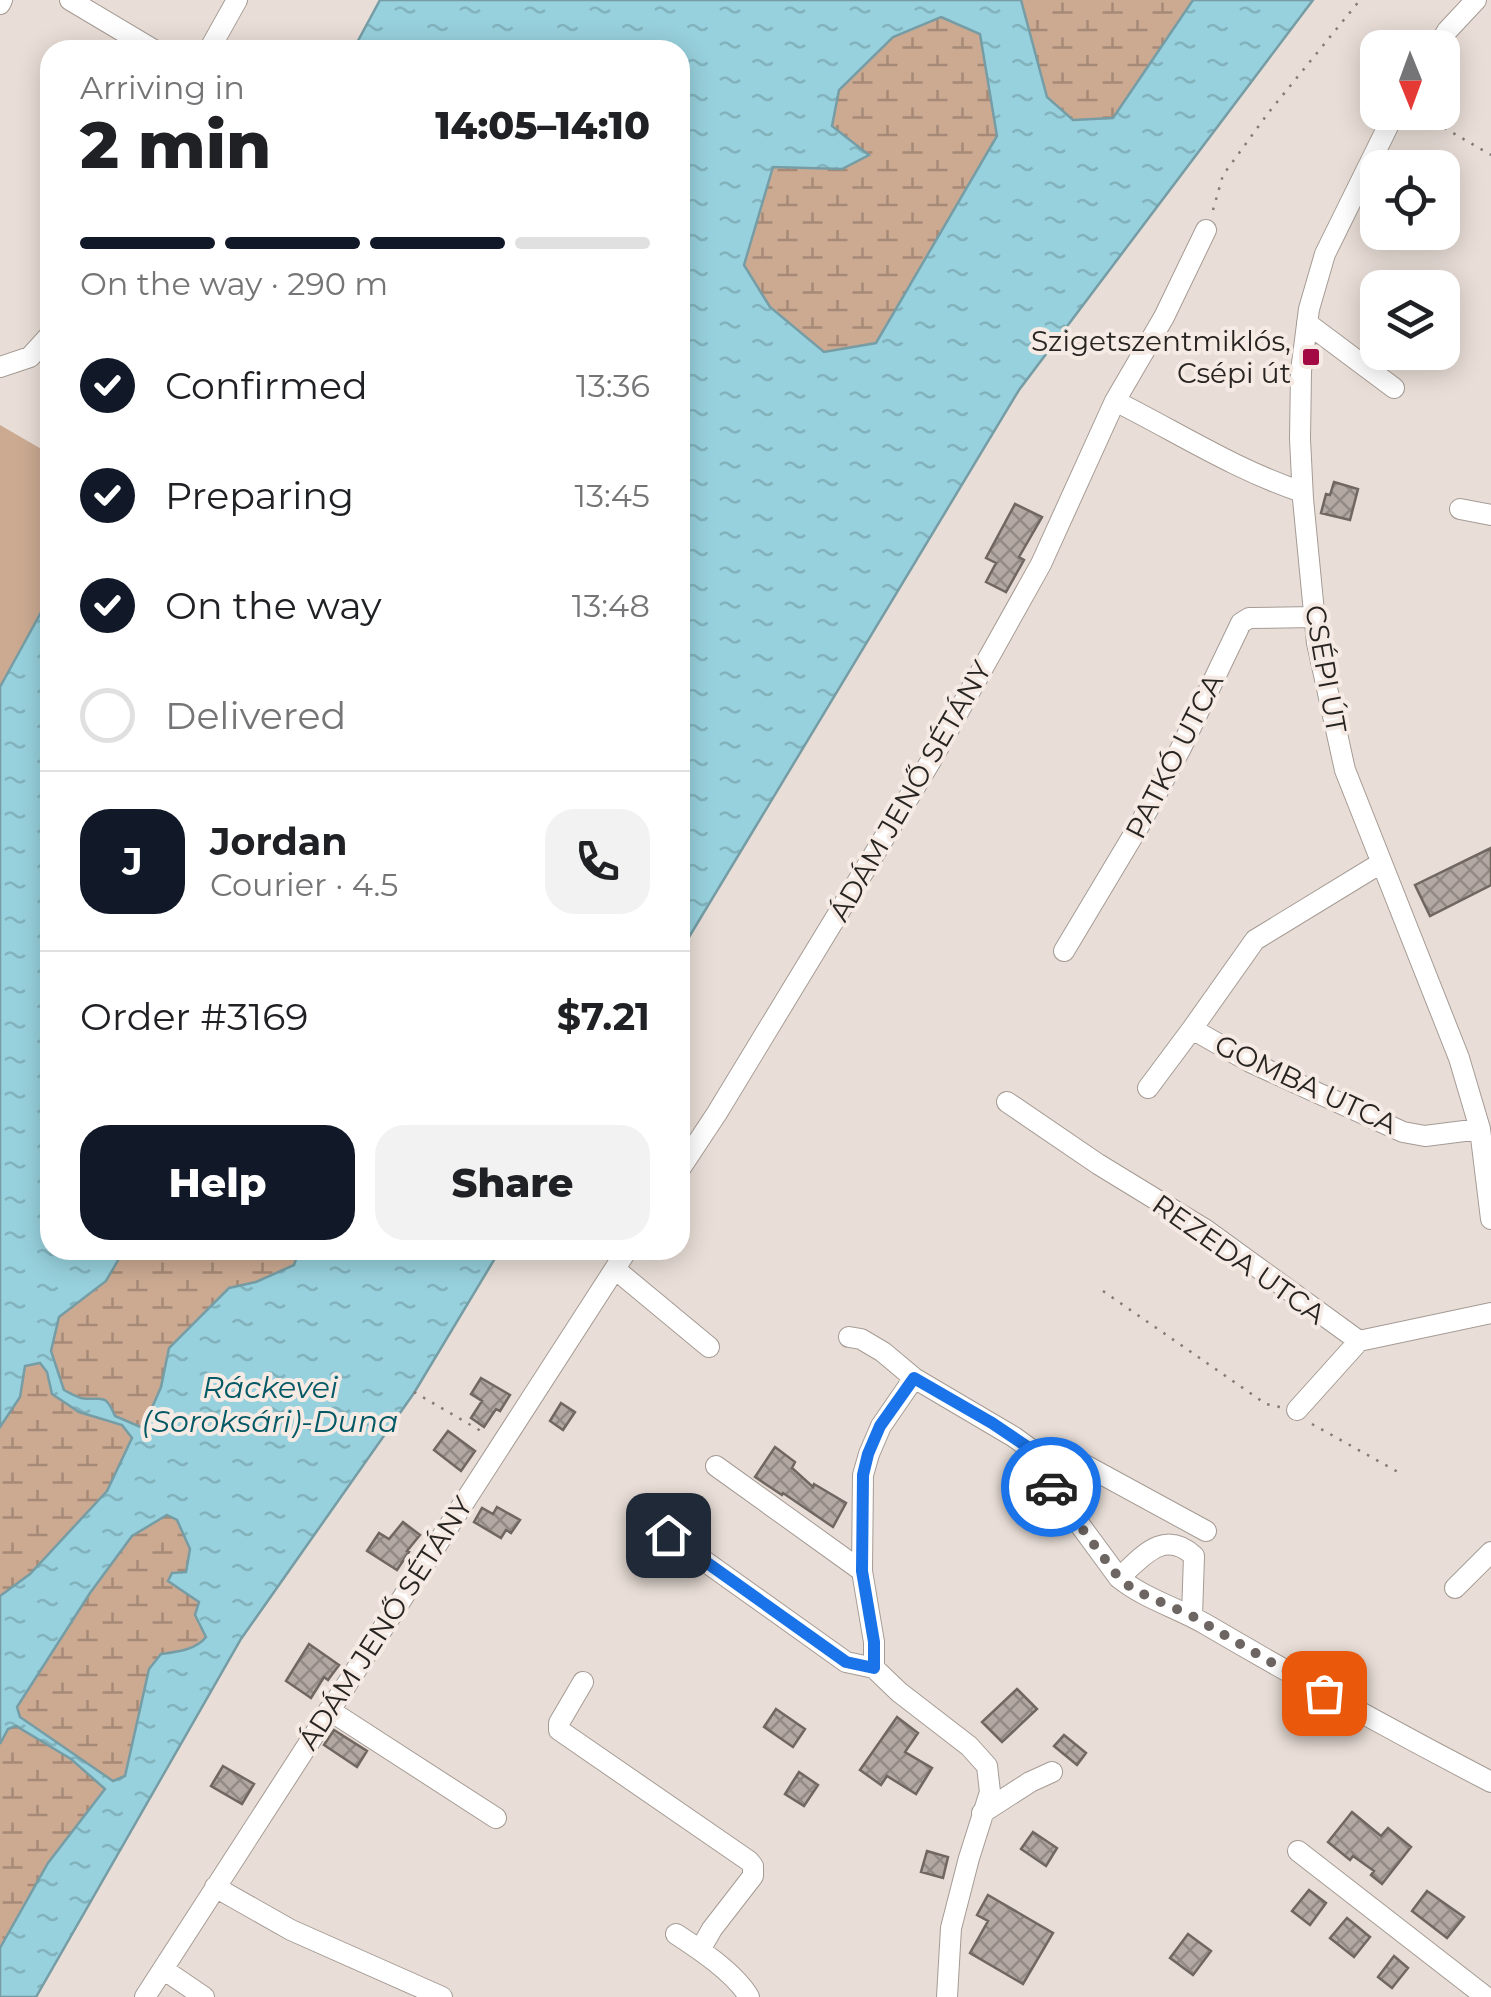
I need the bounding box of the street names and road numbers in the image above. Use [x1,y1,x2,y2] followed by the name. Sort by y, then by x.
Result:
[1298,602,1354,736] street label: CSÉPI ÚT
[822,655,998,927] street label: ÁDÁM JENŐ SÉTÁNY
[1118,667,1231,844] street label: PATKÓ UTCA
[1209,1027,1403,1141] street label: GOMBA UTCA
[1146,1187,1333,1332] street label: REZEDA UTCA
[290,1490,480,1756] street label: ÁDÁM JENŐ SÉTÁNY

